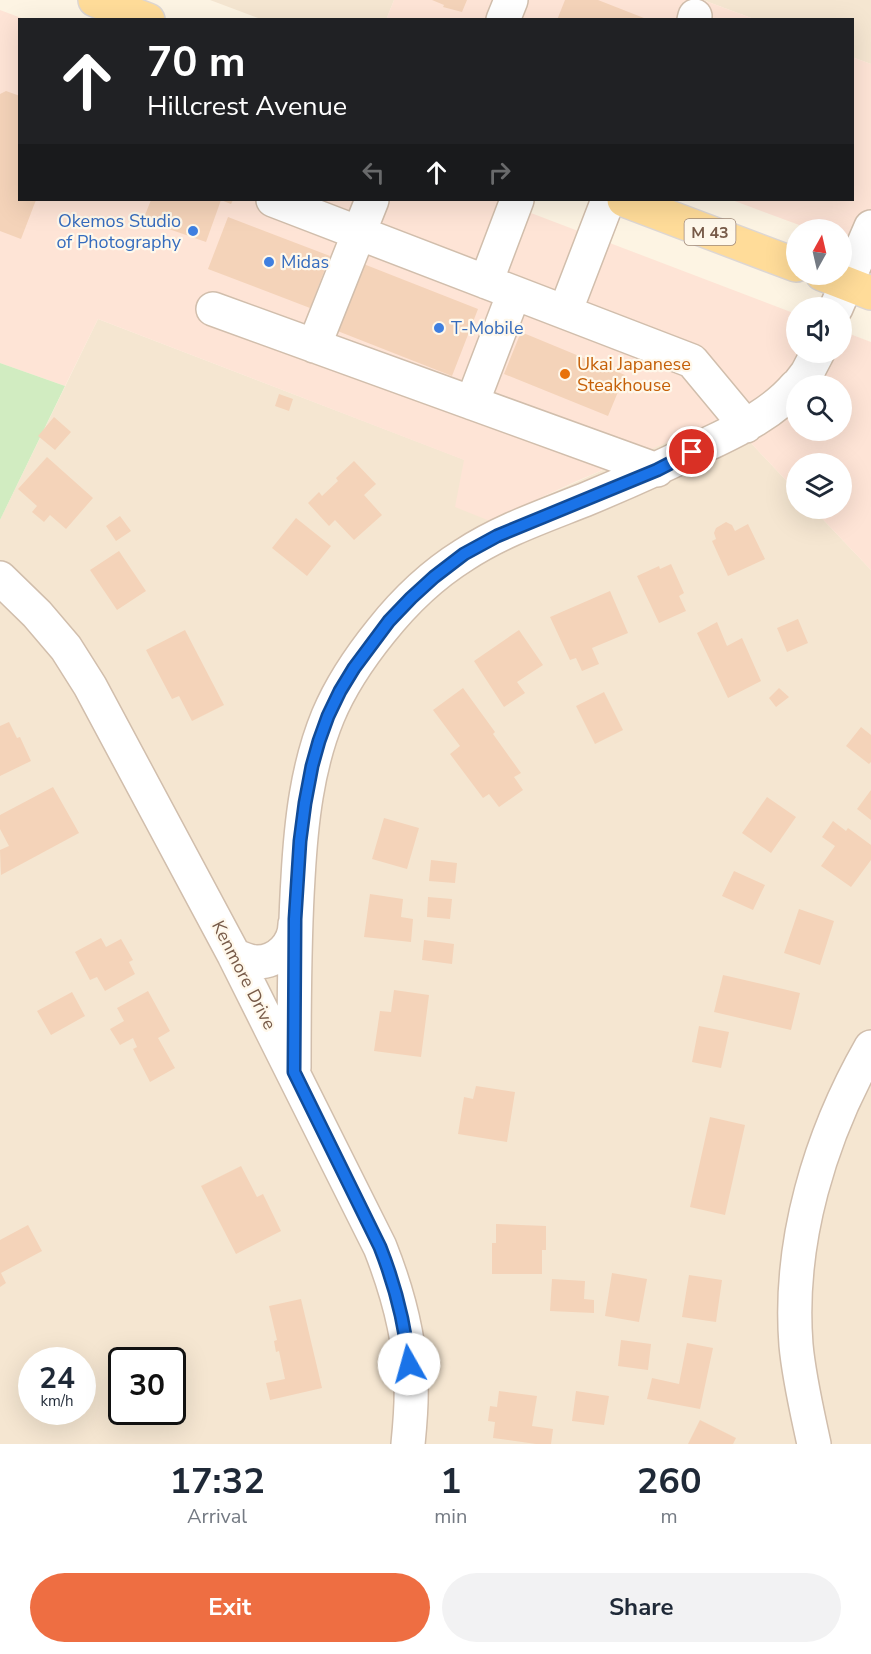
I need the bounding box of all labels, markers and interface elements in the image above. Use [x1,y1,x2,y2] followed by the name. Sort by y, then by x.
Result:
[147,34,246,91] text: 70 m
[48,42,126,120] icon: ahead
[147,88,347,125] text: Hillcrest Avenue
[357,156,390,189] icon: left
[420,156,453,189] icon: ahead
[483,156,516,189] icon: right
[56,209,182,254] place label: Okemos Studio of Photography
[684,219,736,245] road number: M 43
[786,219,852,285] north arrow
[786,219,852,519] map controls
[186,224,200,238] marker: Okemos Studio of Photography
[281,250,329,274] place label: Midas
[262,255,276,269] marker: Midas
[786,297,852,363] button: sound
[451,316,524,340] place label: T-Mobile
[432,321,446,335] marker: T-Mobile
[577,352,691,397] place label: Ukai Japanese Steakhouse
[558,367,572,381] marker: Ukai Japanese Steakhouse
[786,375,852,441] button: search
[666,426,717,477] pin
[675,435,708,468] icon: arrive
[786,453,852,519] button: layers
[206,916,282,1034] street label: Kenmore Drive
[377,1332,441,1396] position arrow
[108,1347,186,1425] speed limit sign: 30
[39,1358,75,1399] text: 24
[40,1391,74,1411] text: km/h
[169,1457,265,1506] text: 17:32
[440,1457,462,1506] text: 1
[637,1457,702,1506] text: 260
[187,1503,247,1530] text: Arrival
[434,1503,467,1530] text: min
[661,1503,678,1530] text: m
[30,1573,430,1642] button: Exit
[442,1573,841,1642] button: Share

